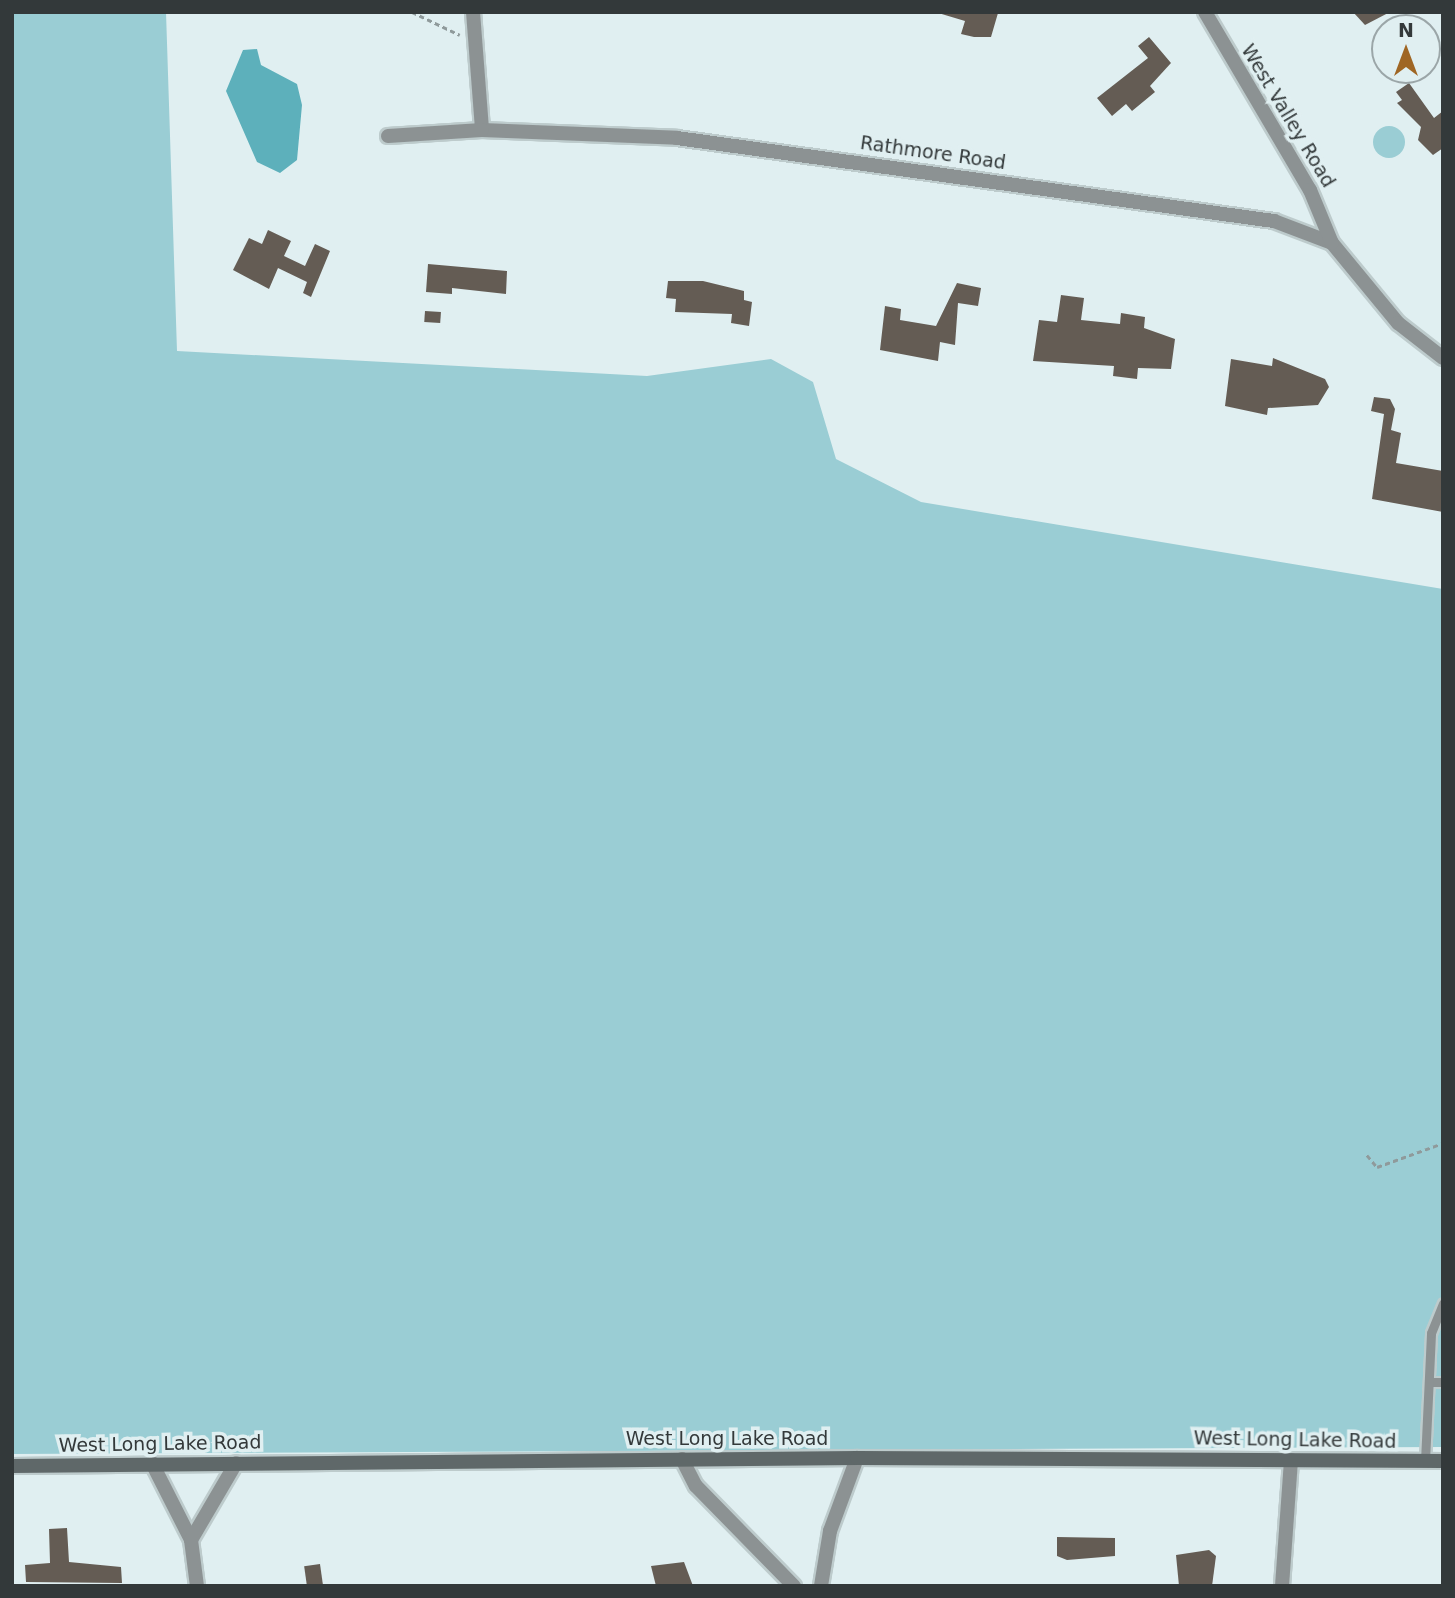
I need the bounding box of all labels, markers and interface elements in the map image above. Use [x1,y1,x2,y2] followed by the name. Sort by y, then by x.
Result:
[1371,14,1441,84] north arrow
[1398,19,1414,41] text: N
[1236,40,1340,192] street label: West Valley Road
[859,131,1007,175] street label: Rathmore Road
[1193,1427,1397,1453] street label: West Long Lake Road
[626,1428,828,1450] street label: West Long Lake Road
[58,1431,262,1457] street label: West Long Lake Road

